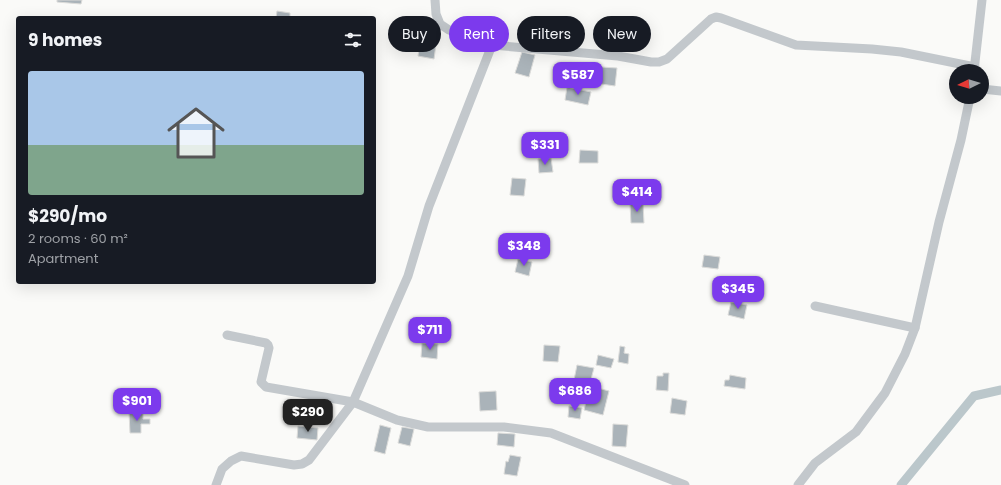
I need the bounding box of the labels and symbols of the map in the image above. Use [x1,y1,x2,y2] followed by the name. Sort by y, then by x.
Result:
[554,62,602,96] pin: $587
[949,64,989,104] north arrow
[521,132,569,166] pin: $331
[613,179,661,213] pin: $414
[500,233,548,267] pin: $348
[714,276,762,310] pin: $345
[406,317,454,351] pin: $711
[551,378,599,412] pin: $686
[113,388,161,422] pin: $901
[284,399,332,433] pin: $290

